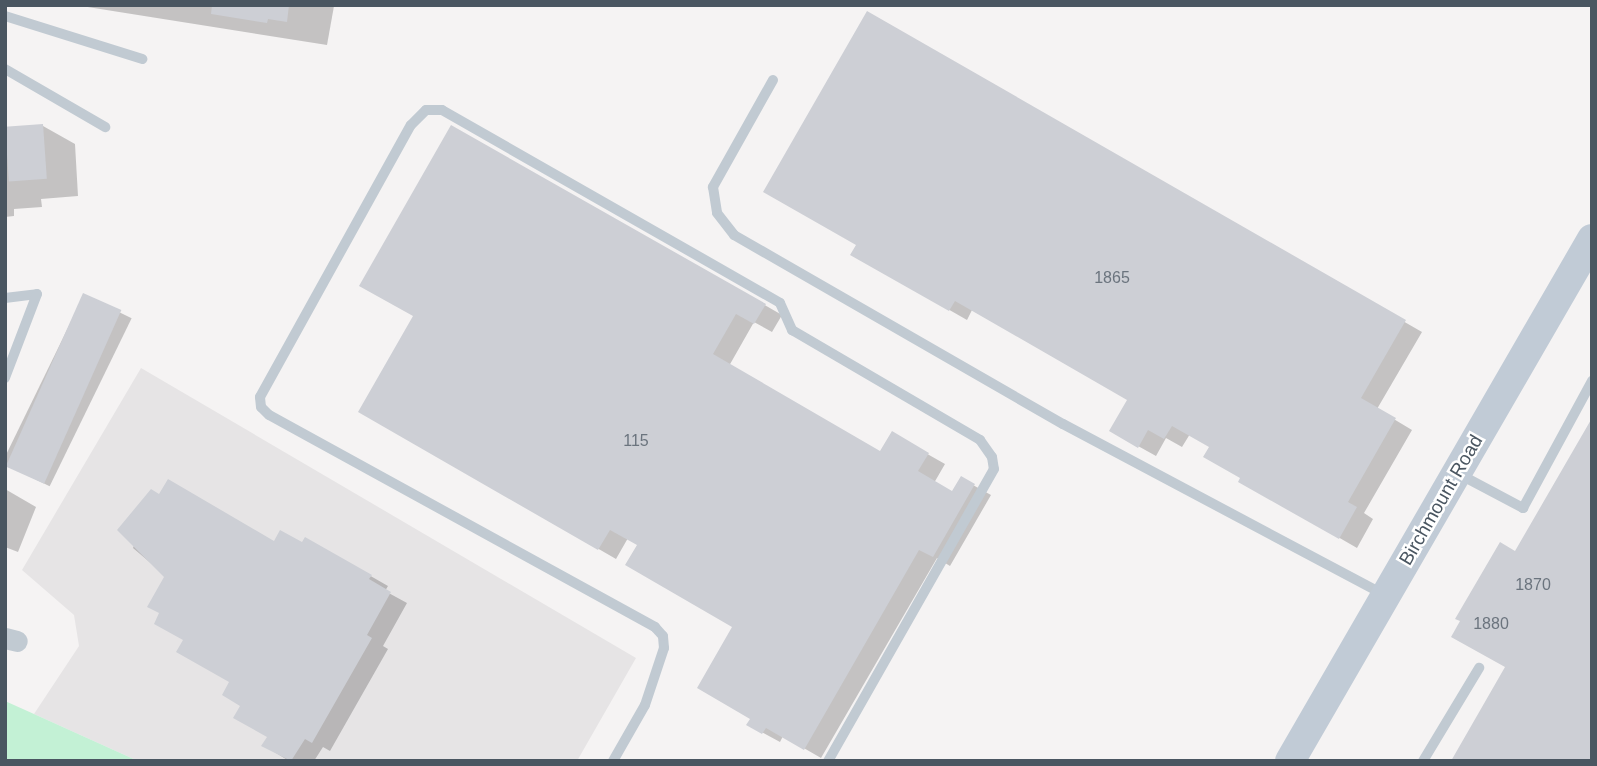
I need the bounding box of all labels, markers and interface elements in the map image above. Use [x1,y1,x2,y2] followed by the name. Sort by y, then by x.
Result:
[1094,268,1130,288] house number: 1865
[623,431,649,451] house number: 115
[1394,431,1488,569] street label: Birchmount Road
[1515,575,1551,595] house number: 1870
[1473,614,1509,634] house number: 1880

